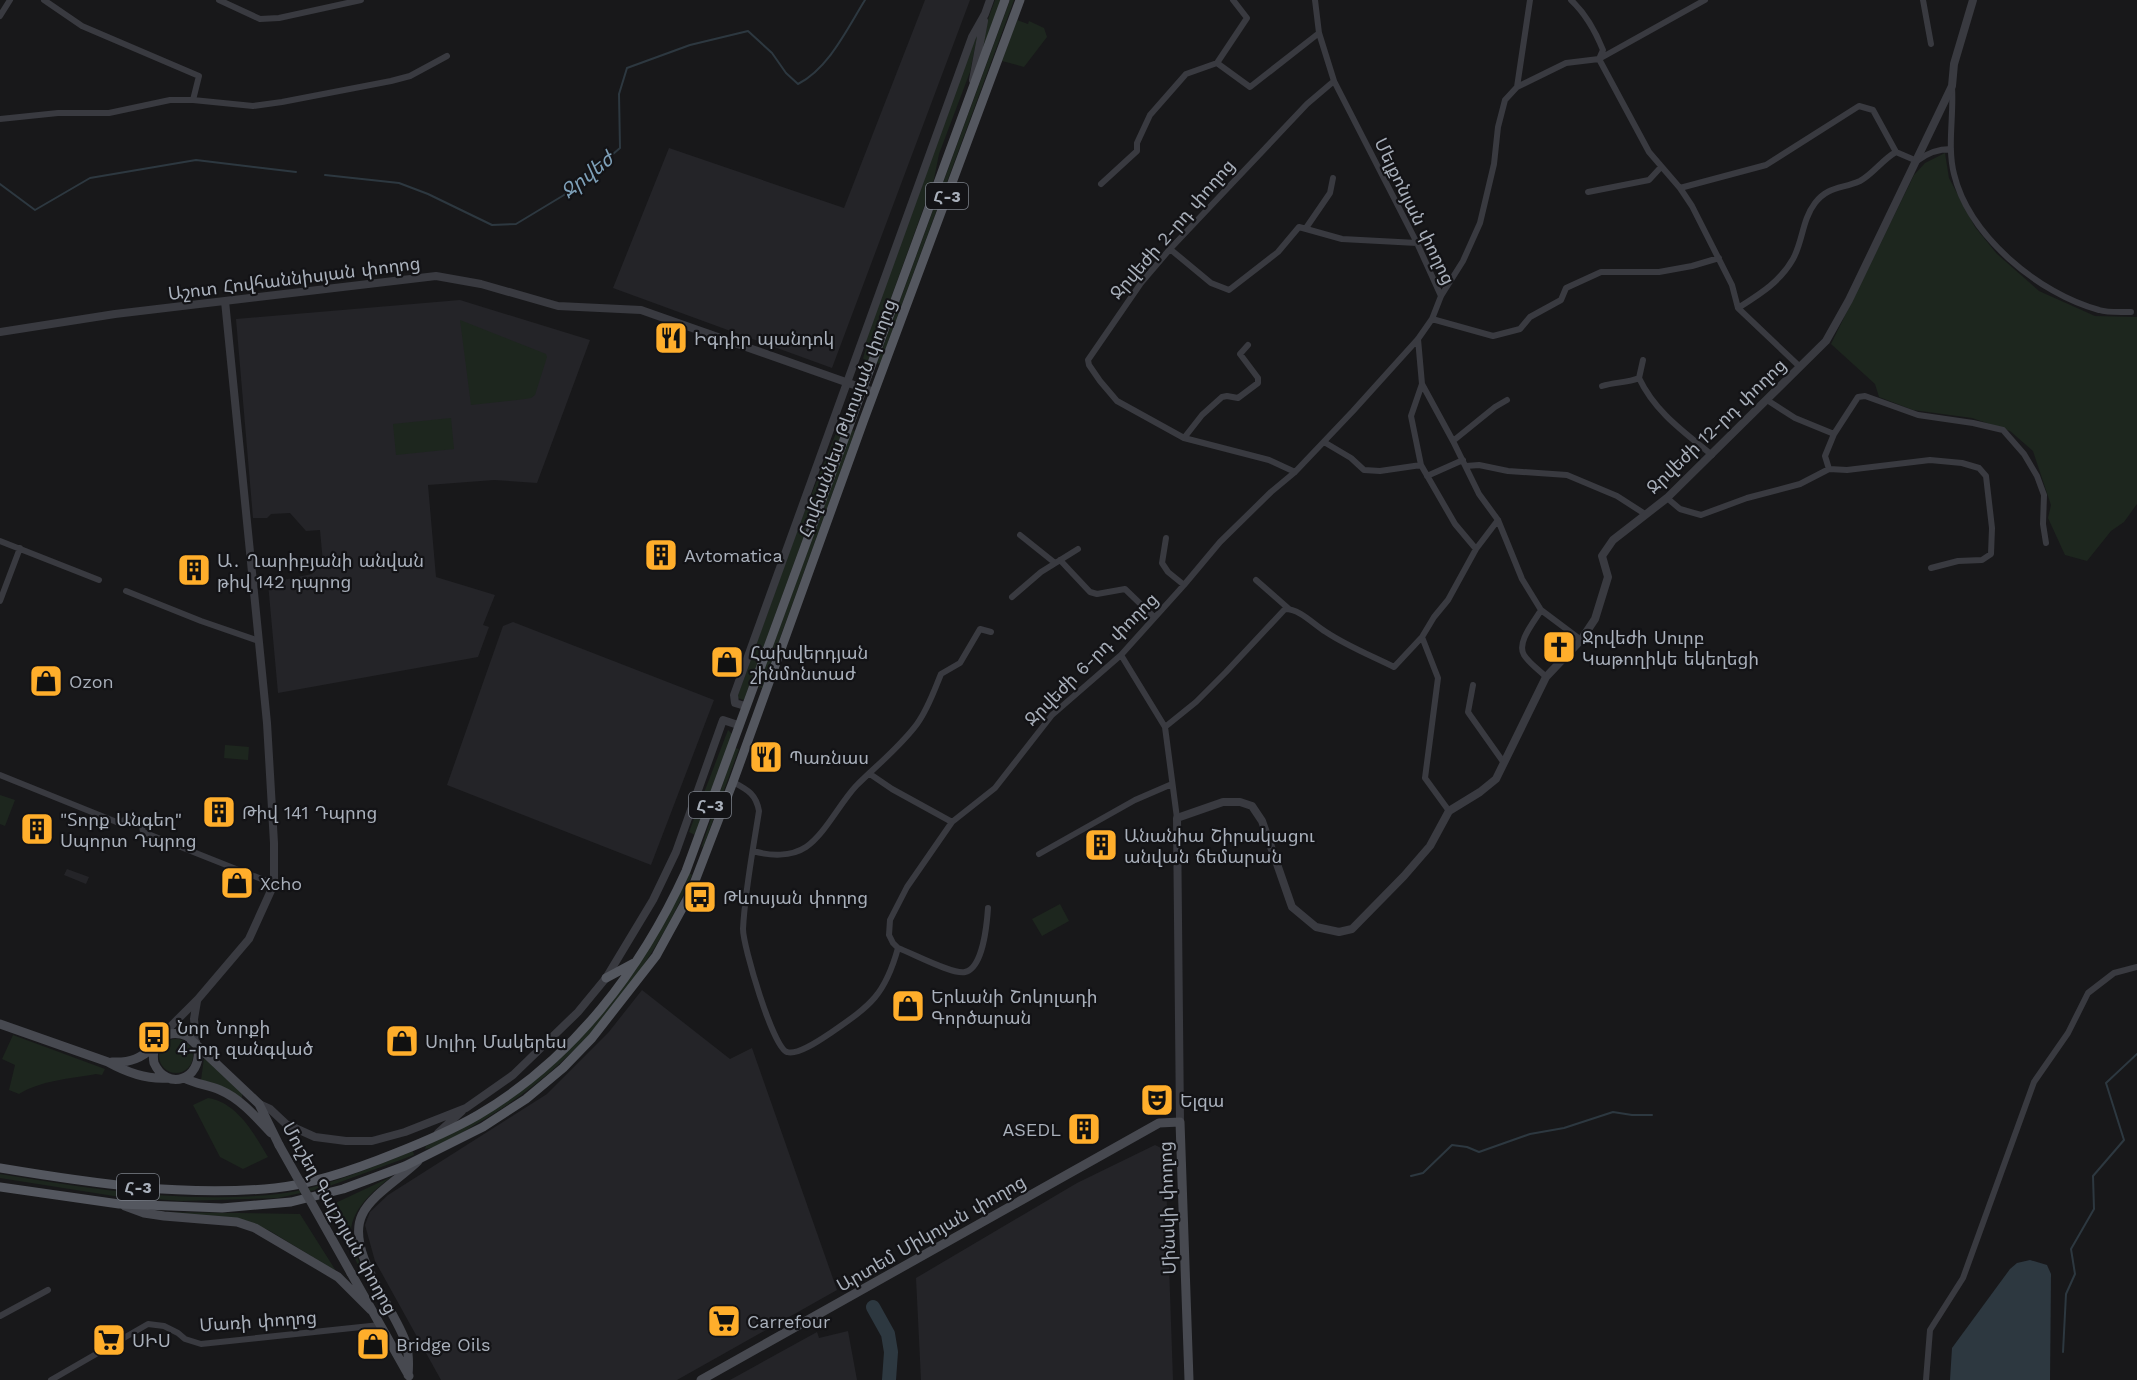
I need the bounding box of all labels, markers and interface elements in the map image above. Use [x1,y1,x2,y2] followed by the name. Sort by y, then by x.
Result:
[1370,134,1460,288] street label: Մելքոնյան փողոց
[556,145,620,203] water label: Ջրվեժ
[1105,155,1239,303] street label: Ջրվեժի 2-րդ փողոց
[926,183,968,209] road number: Հ-3
[167,252,421,304] street label: Աշոտ Հովհաննիսյան փողոց
[794,296,900,540] street label: Հովհաննես Թևոսյան փողոց
[653,320,689,356] restaurant icon: Իգդիր պանդոկ
[694,328,834,349] place label: Իգդիր պանդոկ
[1642,354,1790,498] street label: Ջրվեժի 12-րդ փողոց
[643,537,679,573] building icon: Avtomatica
[684,545,783,566] place label: Avtomatica
[217,550,424,592] place label: Ա․ Ղարիբյանի անվան թիվ 142 դպրոց
[176,552,212,588] building icon: Ա․ Ղարիբյանի անվան թիվ 142 դպրոց
[1020,588,1162,730] street label: Ջրվեժի 6-րդ փողոց
[1582,627,1759,669] place label: Ջրվեժի Սուրբ Կաթողիկե եկեղեցի
[1541,629,1577,665] church icon: Ջրվեժի Սուրբ Կաթողիկե եկեղեցի
[750,642,868,684] place label: Հախվերդյան շինմոնտաժ
[709,644,745,680] shop icon: Հախվերդյան շինմոնտաժ
[28,663,64,699] shop icon: Ozon
[69,671,114,692] place label: Ozon
[748,739,784,775] restaurant icon: Պառնաս
[789,747,869,768] place label: Պառնաս
[689,792,731,818] road number: Հ-3
[201,794,237,830] building icon: Թիվ 141 Դպրոց
[242,802,377,823] place label: Թիվ 141 Դպրոց
[60,809,197,851] place label: "Տորք Անգեղ" Սպորտ Դպրոց
[19,811,55,847] building icon: "Տորք Անգեղ" Սպորտ Դպրոց
[1124,825,1315,867] place label: Անանիա Շիրակացու անվան ճեմարան
[1083,827,1119,863] building icon: Անանիա Շիրակացու անվան ճեմարան
[219,865,255,901] shop icon: Xcho
[260,873,302,894] place label: Xcho
[682,879,718,915] bus stop icon: Թևոսյան փողոց
[723,887,868,908] place label: Թևոսյան փողոց
[931,986,1097,1028] place label: Երևանի Շոկոլադի Գործարան
[890,988,926,1024] shop icon: Երևանի Շոկոլադի Գործարան
[177,1017,314,1059] place label: Նոր Նորքի 4-րդ զանգված
[136,1019,172,1055] bus stop icon: Նոր Նորքի 4-րդ զանգված
[384,1023,420,1059] shop icon: Սոլիդ Մակերես
[425,1031,567,1052] place label: Սոլիդ Մակերես
[1139,1082,1175,1118] theatre icon: Ելզա
[1180,1090,1224,1111] place label: Ելզա
[1066,1111,1102,1147] building icon: ASEDL
[278,1118,402,1318] street label: Մուշեղ Գալշոյան փողոց
[1003,1119,1061,1140] place label: ASEDL
[1154,1141,1180,1275] street label: Մինսկի փողոց
[833,1170,1029,1296] street label: Արտեմ Միկոյան փողոց
[117,1174,159,1200] road number: Հ-3
[706,1303,742,1339] supermarket icon: Carrefour
[198,1306,318,1336] street label: Մառի փողոց
[747,1311,830,1332] place label: Carrefour
[91,1322,127,1358] supermarket icon: ՍԻՍ
[355,1326,391,1362] shop icon: Bridge Oils
[132,1330,171,1351] place label: ՍԻՍ
[396,1334,490,1355] place label: Bridge Oils

